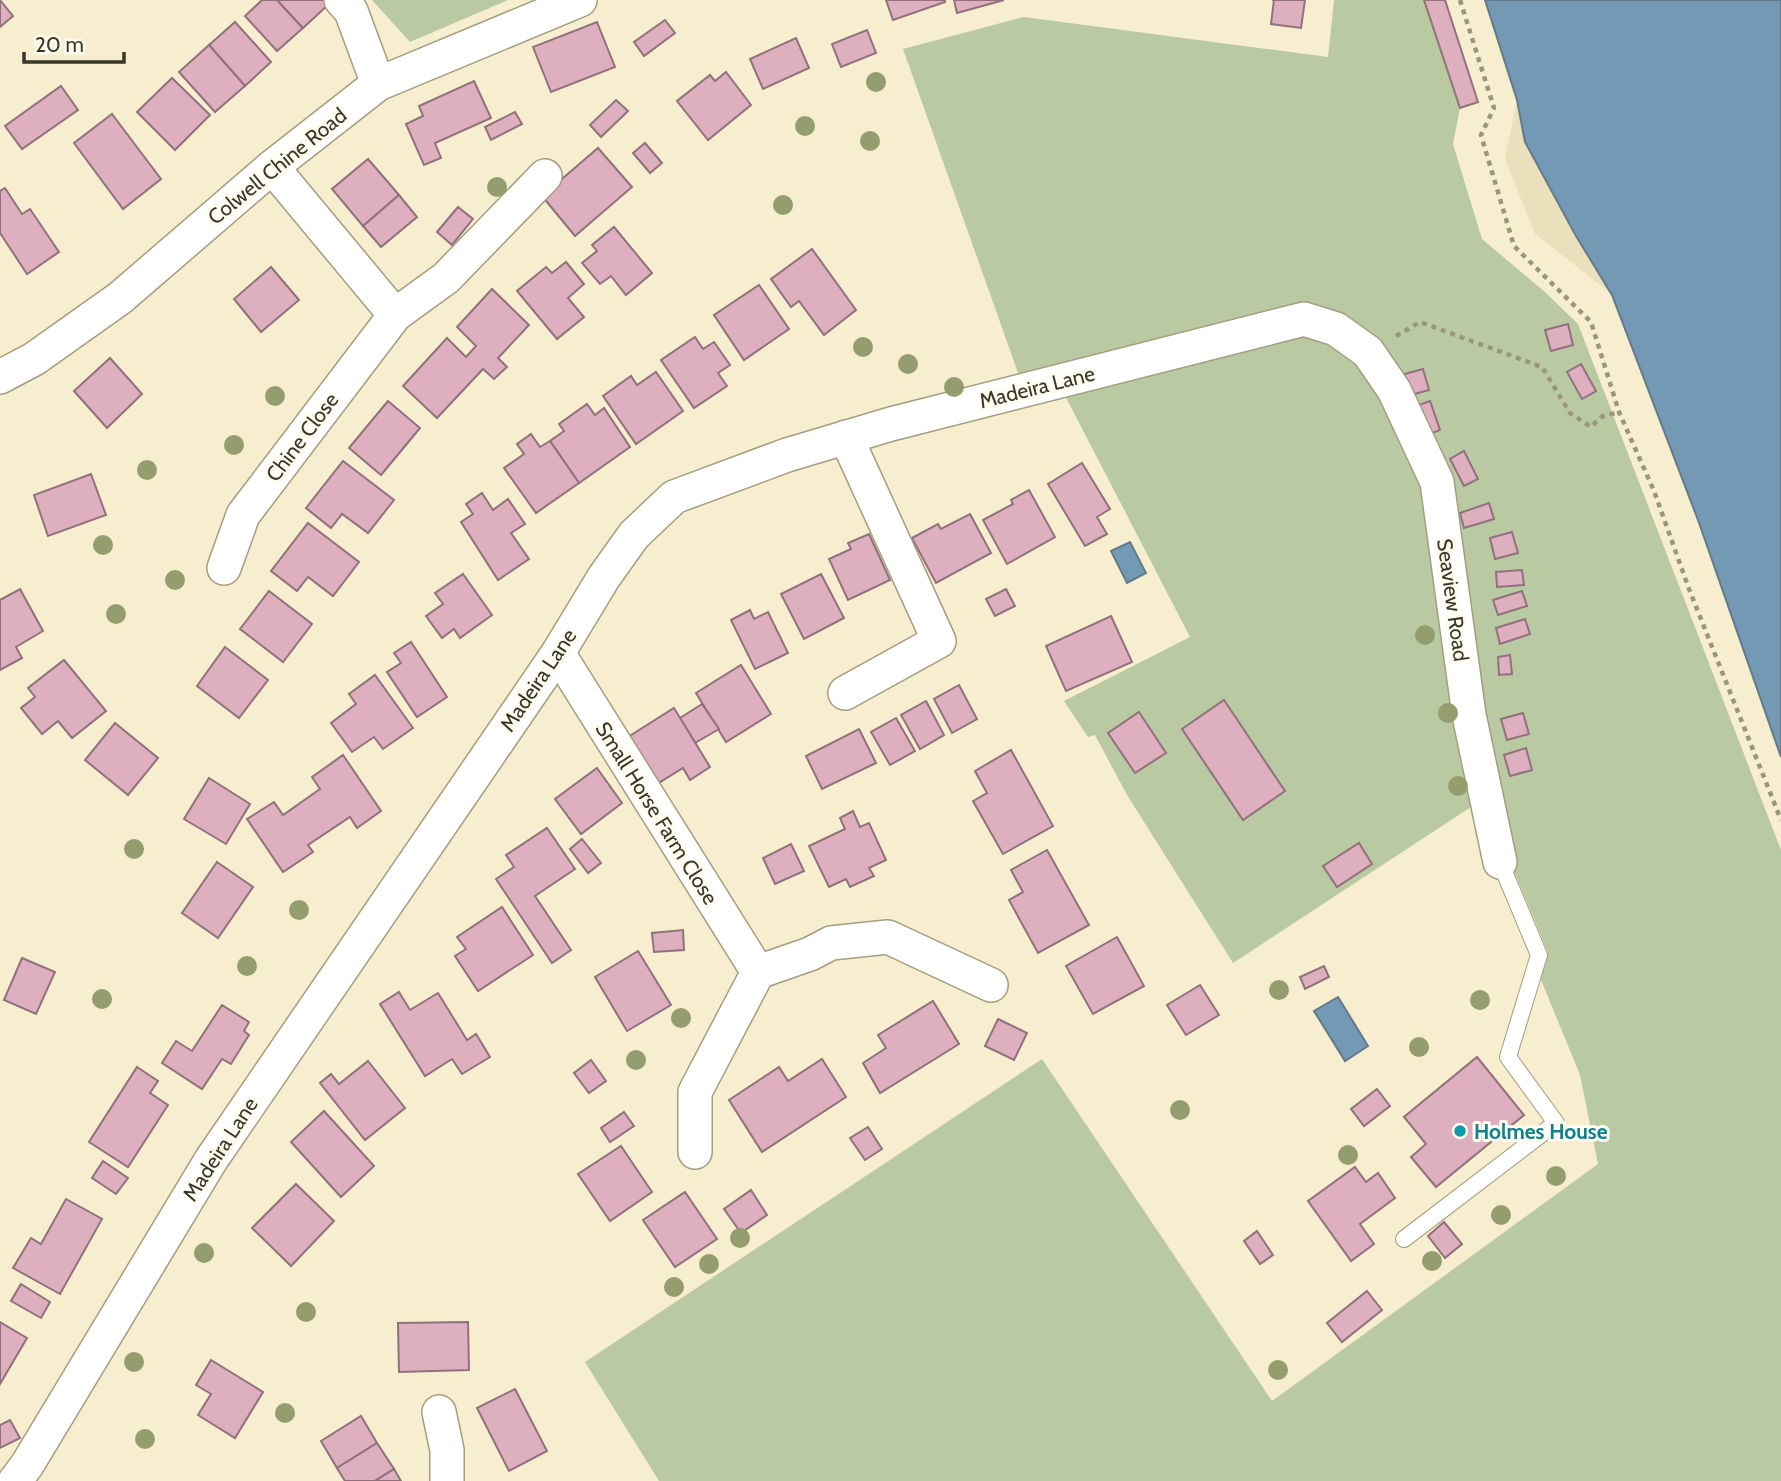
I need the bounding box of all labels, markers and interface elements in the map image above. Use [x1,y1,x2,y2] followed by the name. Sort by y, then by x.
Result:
[24,21,124,65] scale bar
[35,32,84,57] text: 20 m
[203,102,351,230] street label: Colwell Chine Road
[977,361,1098,413] street label: Madeira Lane
[260,387,344,486] street label: Chine Close
[1432,537,1474,663] street label: Seaview Road
[495,624,582,736] street label: Madeira Lane
[591,717,724,909] street label: Small Horse Farm Close
[177,1092,263,1205] street label: Madeira Lane
[1474,1119,1608,1144] place label: Holmes House
[1452,1123,1468,1139] marker: Holmes House

